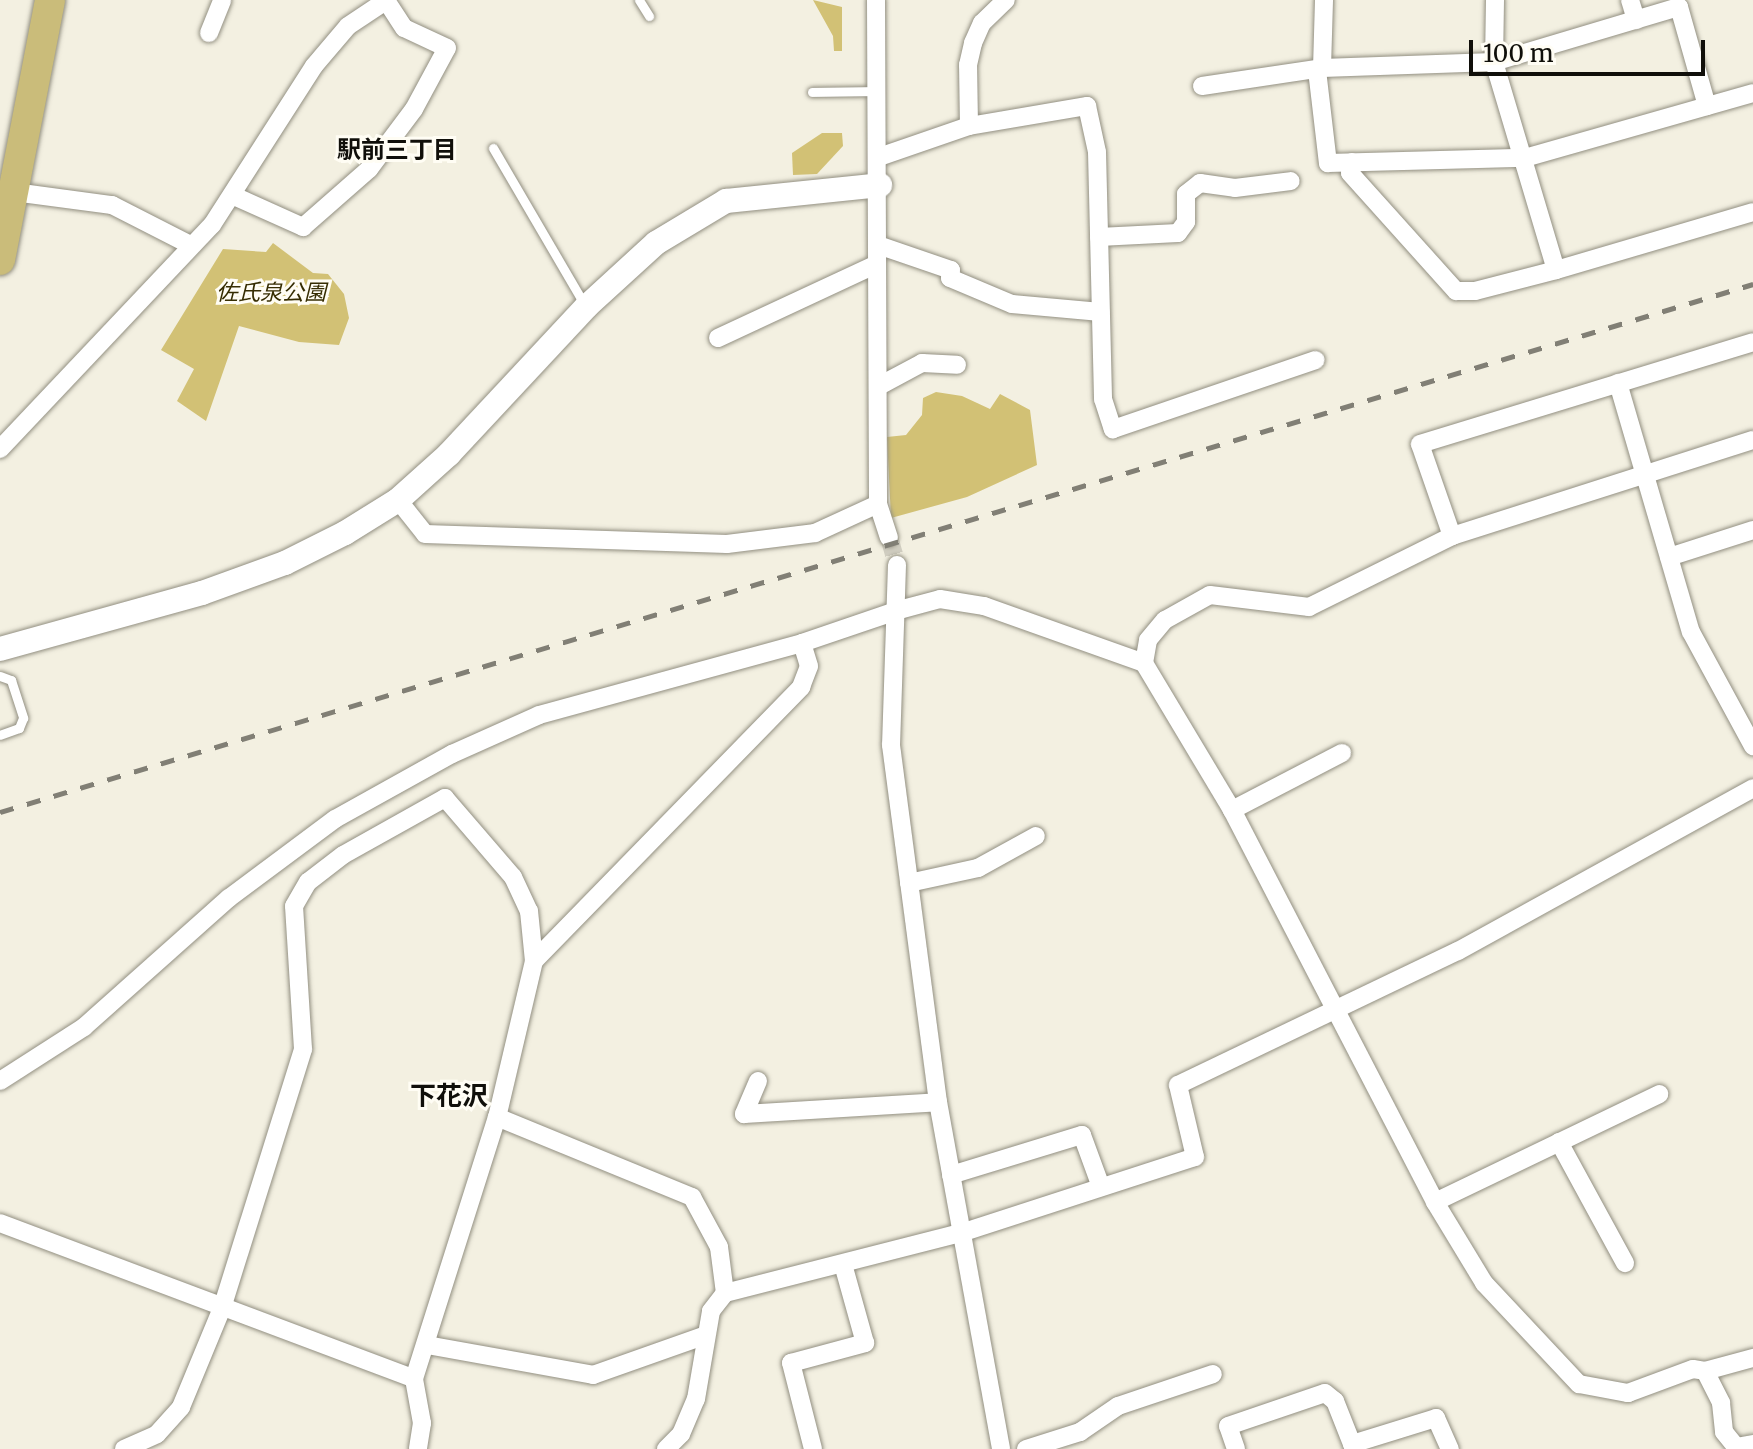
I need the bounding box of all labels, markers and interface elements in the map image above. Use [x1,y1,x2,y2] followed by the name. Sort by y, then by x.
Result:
[1473,24,1709,74] scale bar
[1483,38,1553,69] text: 100 m
[337,136,457,164] district label: 駅前三丁目
[216,280,326,306] park label: 佐氏泉公園
[410,1080,488,1112] district label: 下花沢

